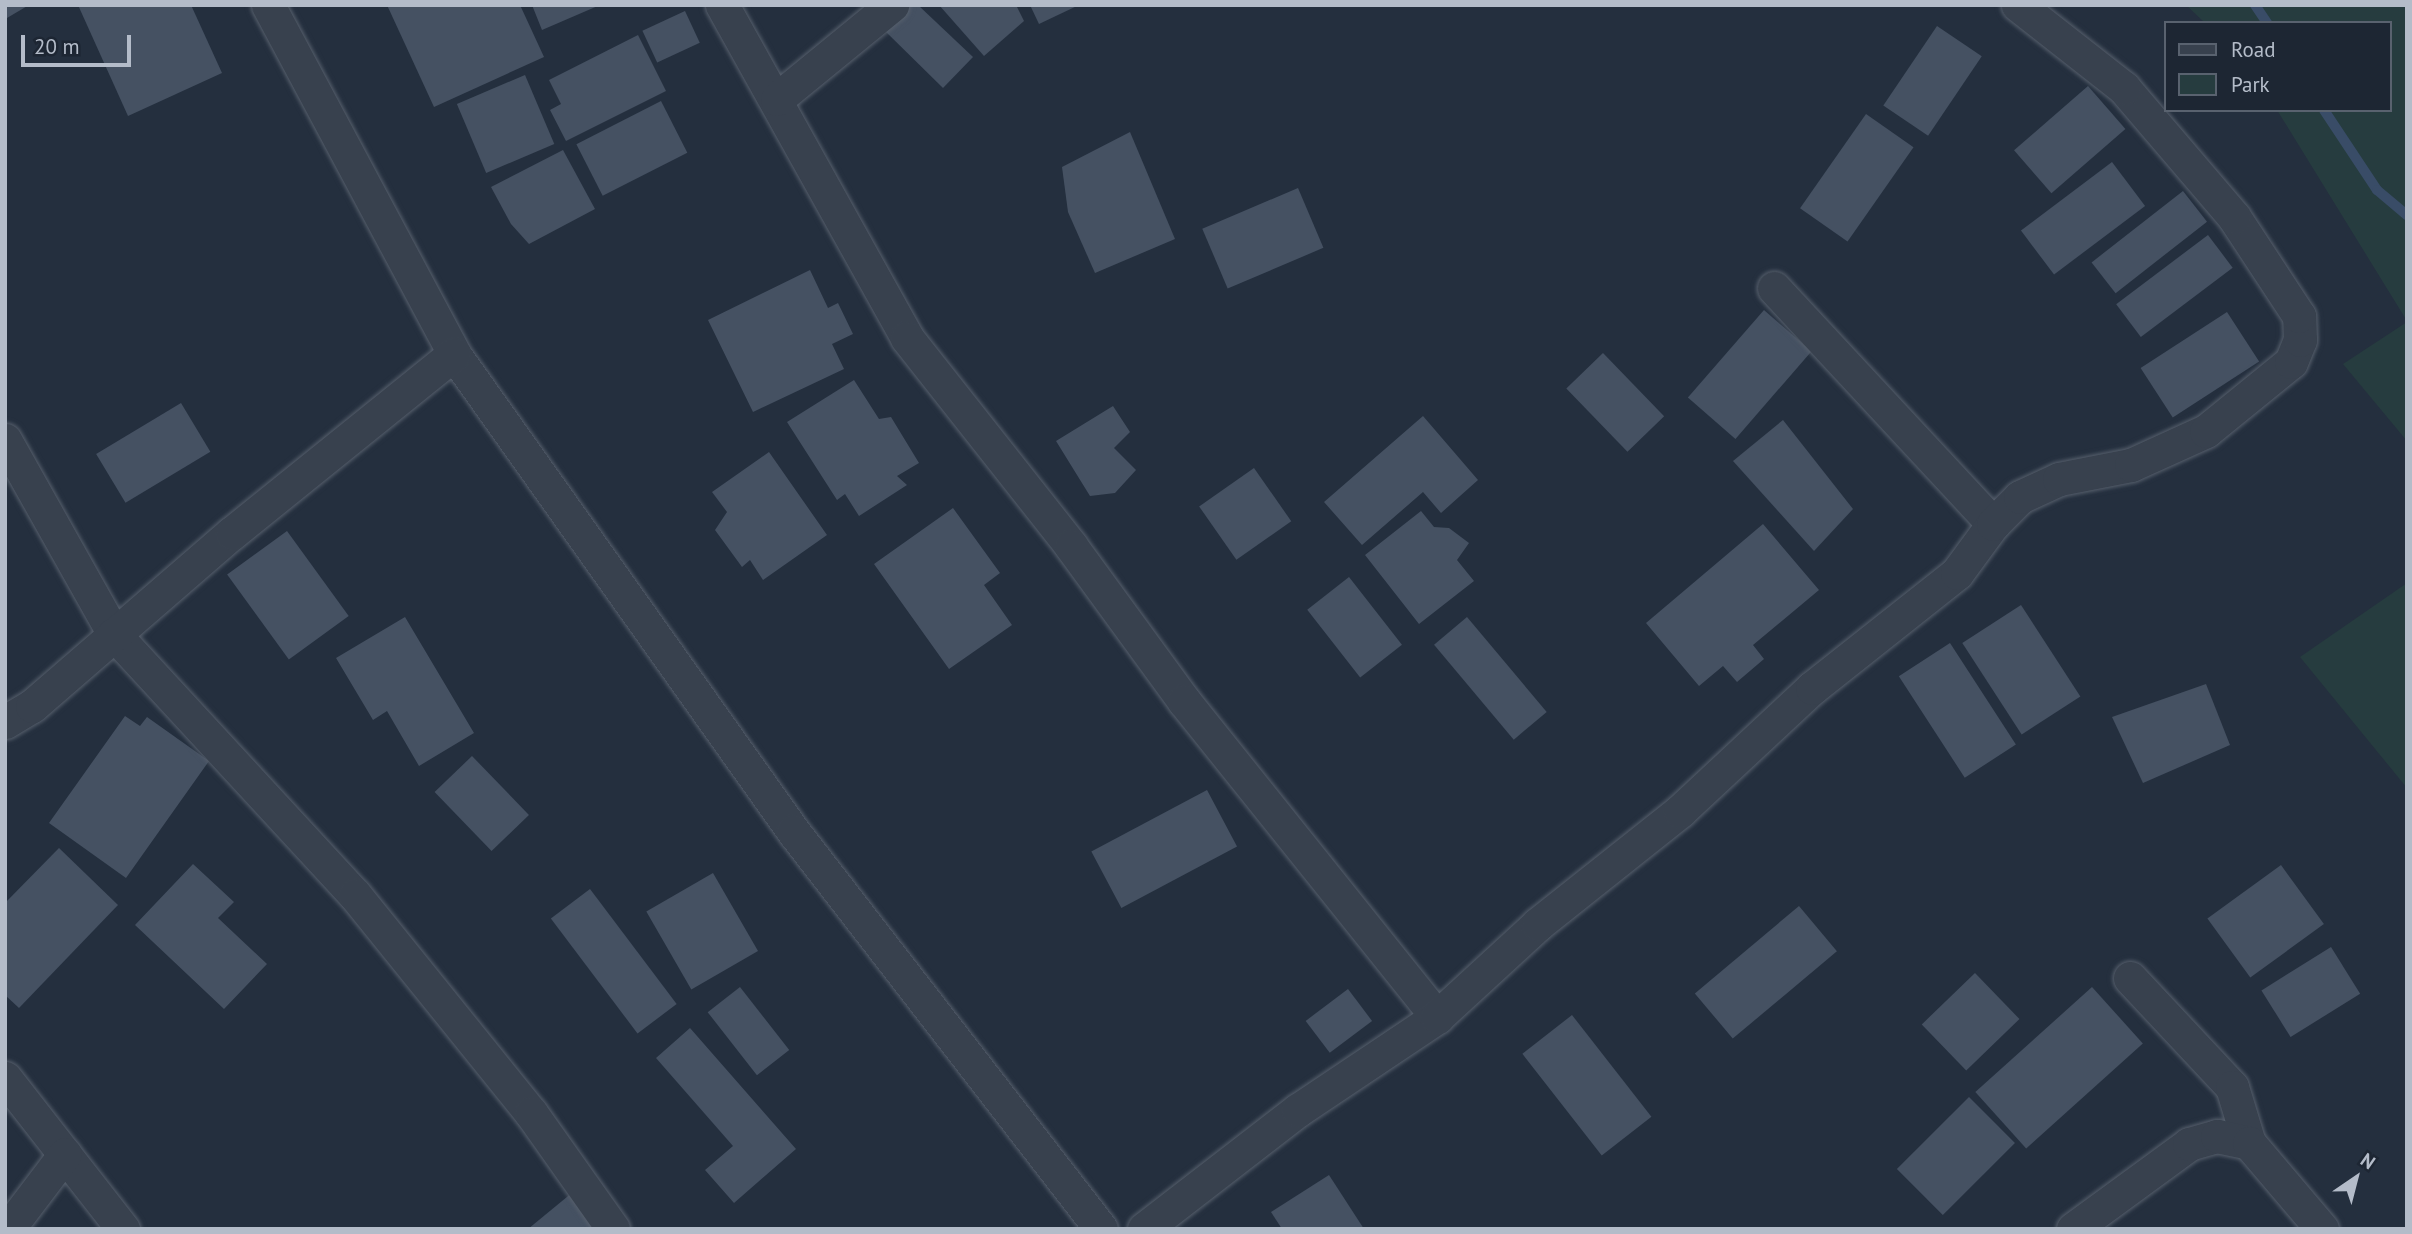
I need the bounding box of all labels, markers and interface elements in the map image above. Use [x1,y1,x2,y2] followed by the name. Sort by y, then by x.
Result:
[24,21,135,65] scale bar
[2164,21,2391,112] legend
[34,33,80,60] text: 20 m
[2231,36,2275,63] text: Road
[2231,71,2270,98] text: Park
[2321,1143,2391,1213] north arrow
[2356,1147,2380,1174] text: N

